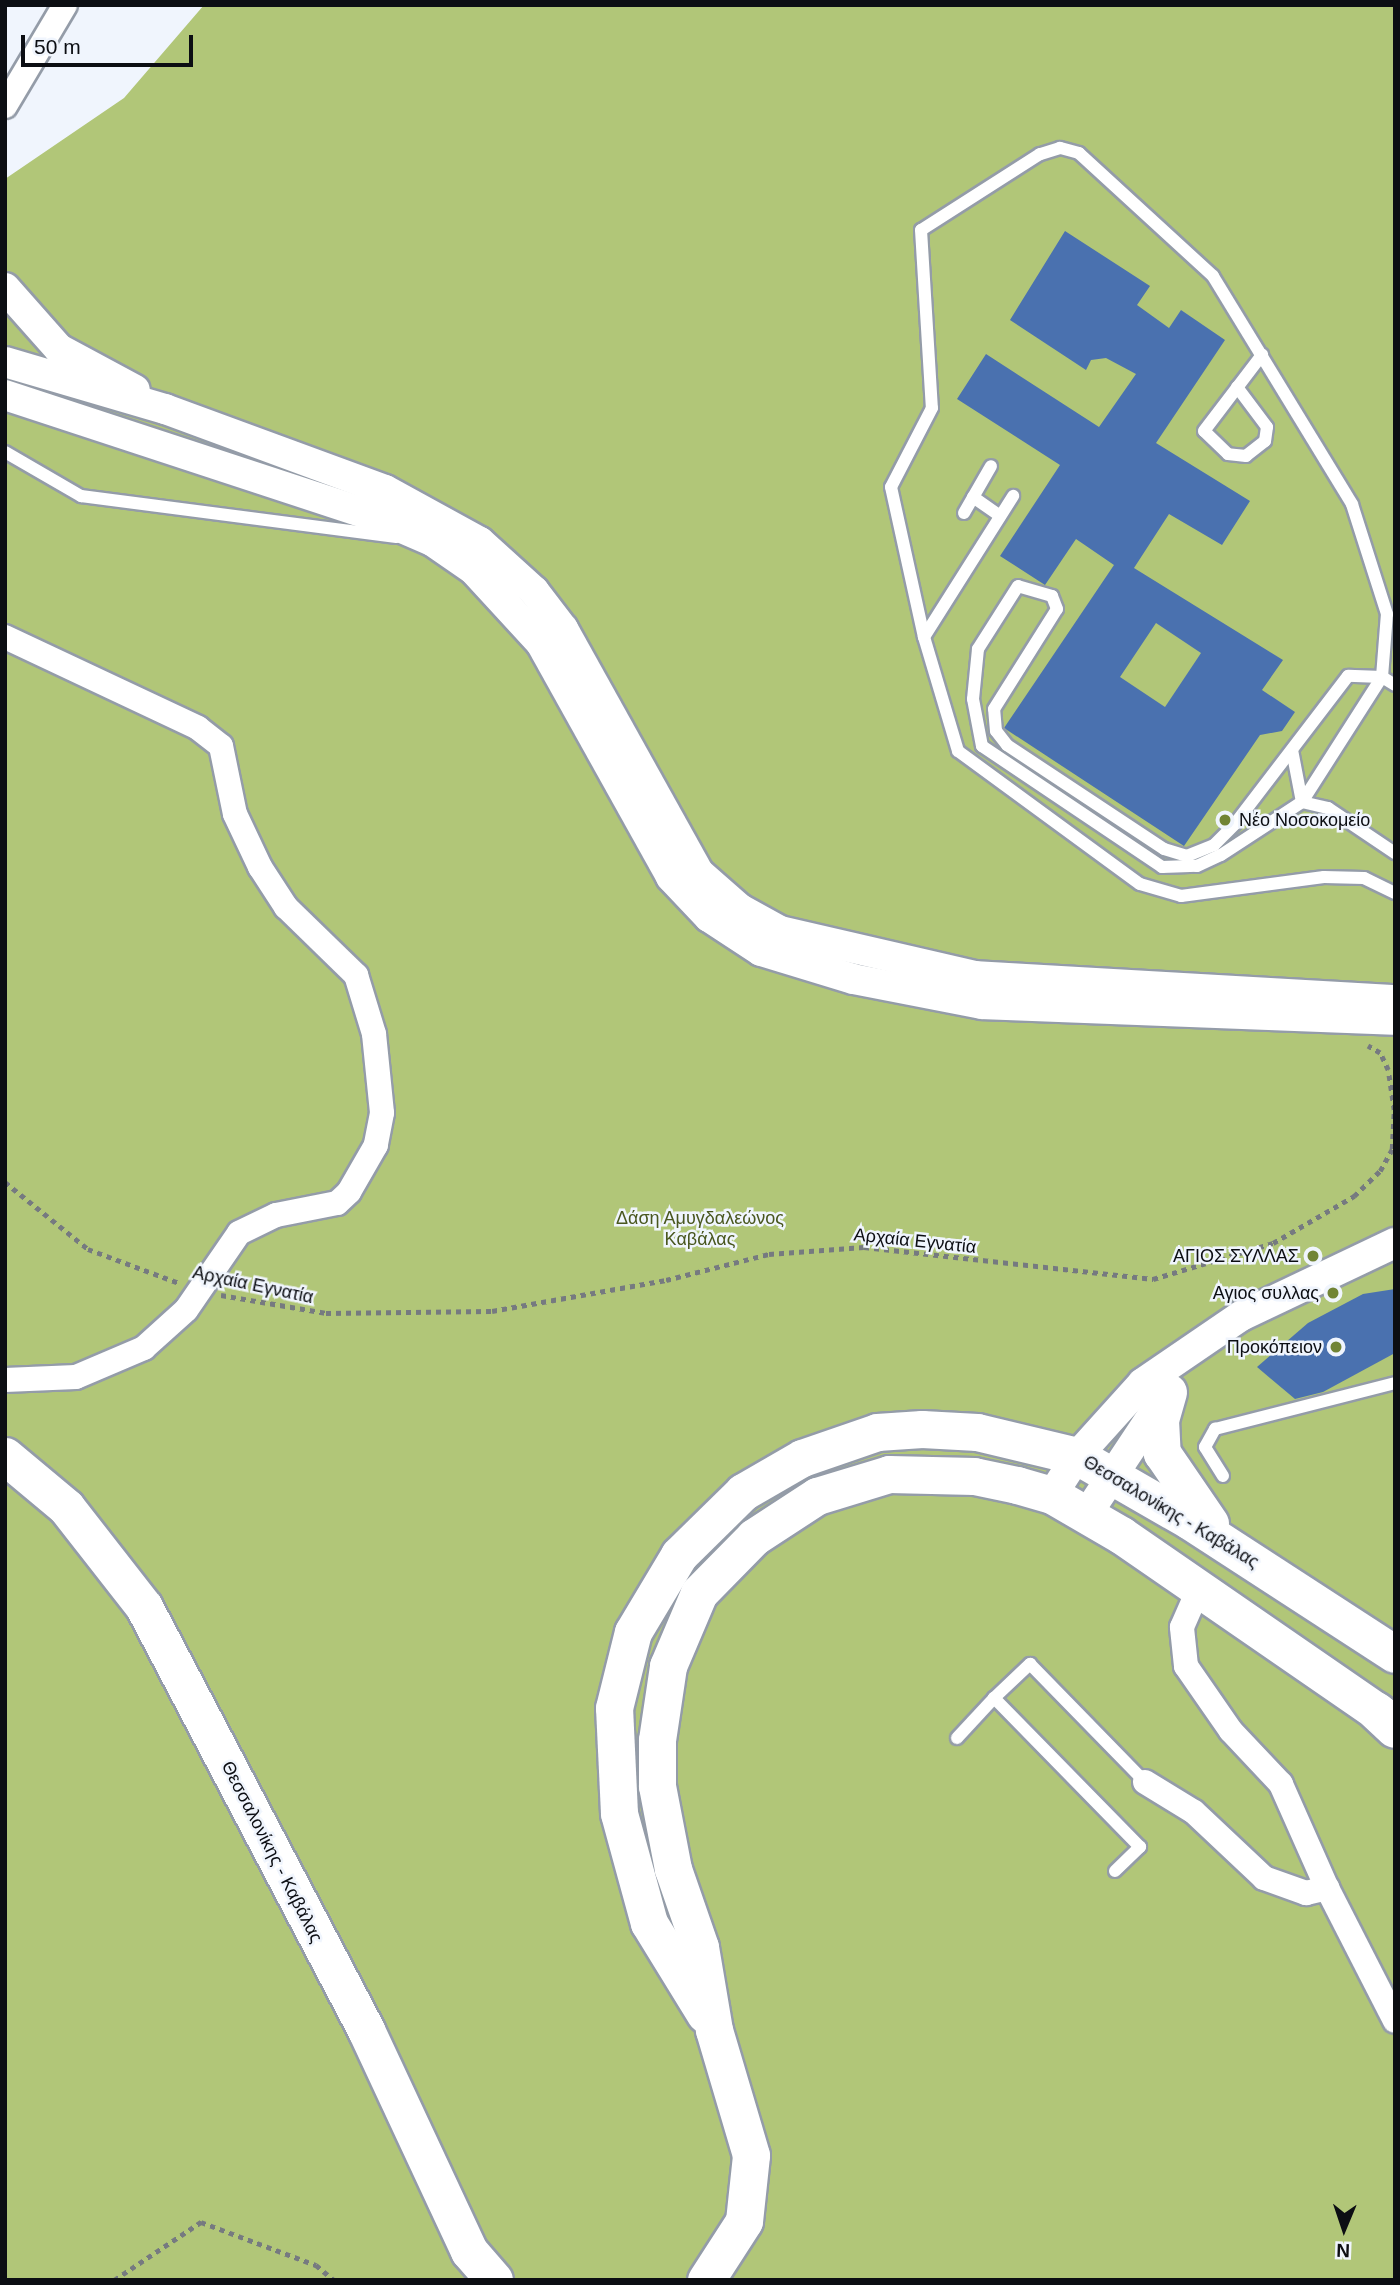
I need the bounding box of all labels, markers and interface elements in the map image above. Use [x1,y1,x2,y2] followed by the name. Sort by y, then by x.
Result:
[24,21,196,65] scale bar
[34,35,81,58] text: 50 m
[1239,809,1370,831] place label: Νέο Νοσοκομείο
[1217,812,1233,828] marker: Νέο Νοσοκομείο
[616,1208,784,1250] park label: Δάση Αμυγδαλεώνος Καβάλας
[853,1224,977,1258] street label: Αρχαία Εγνατία
[1173,1245,1299,1267] place label: ΑΓΙΟΣ ΣΥΛΛΑΣ
[1305,1248,1321,1264] marker: ΑΓΙΟΣ ΣΥΛΛΑΣ
[191,1262,315,1308] street label: Αρχαία Εγνατία
[1213,1282,1319,1304] place label: Αγιος συλλας
[1325,1285,1341,1301] marker: Αγιος συλλας
[1227,1336,1322,1358] place label: Προκόπειον
[1328,1339,1344,1355] marker: Προκόπειον
[1079,1451,1263,1573] street label: Θεσσαλονίκης - Καβάλας
[217,1758,327,1946] street label: Θεσσαλονίκης - Καβάλας
[1309,2194,1379,2264] north arrow
[1336,2240,1350,2261] text: N

